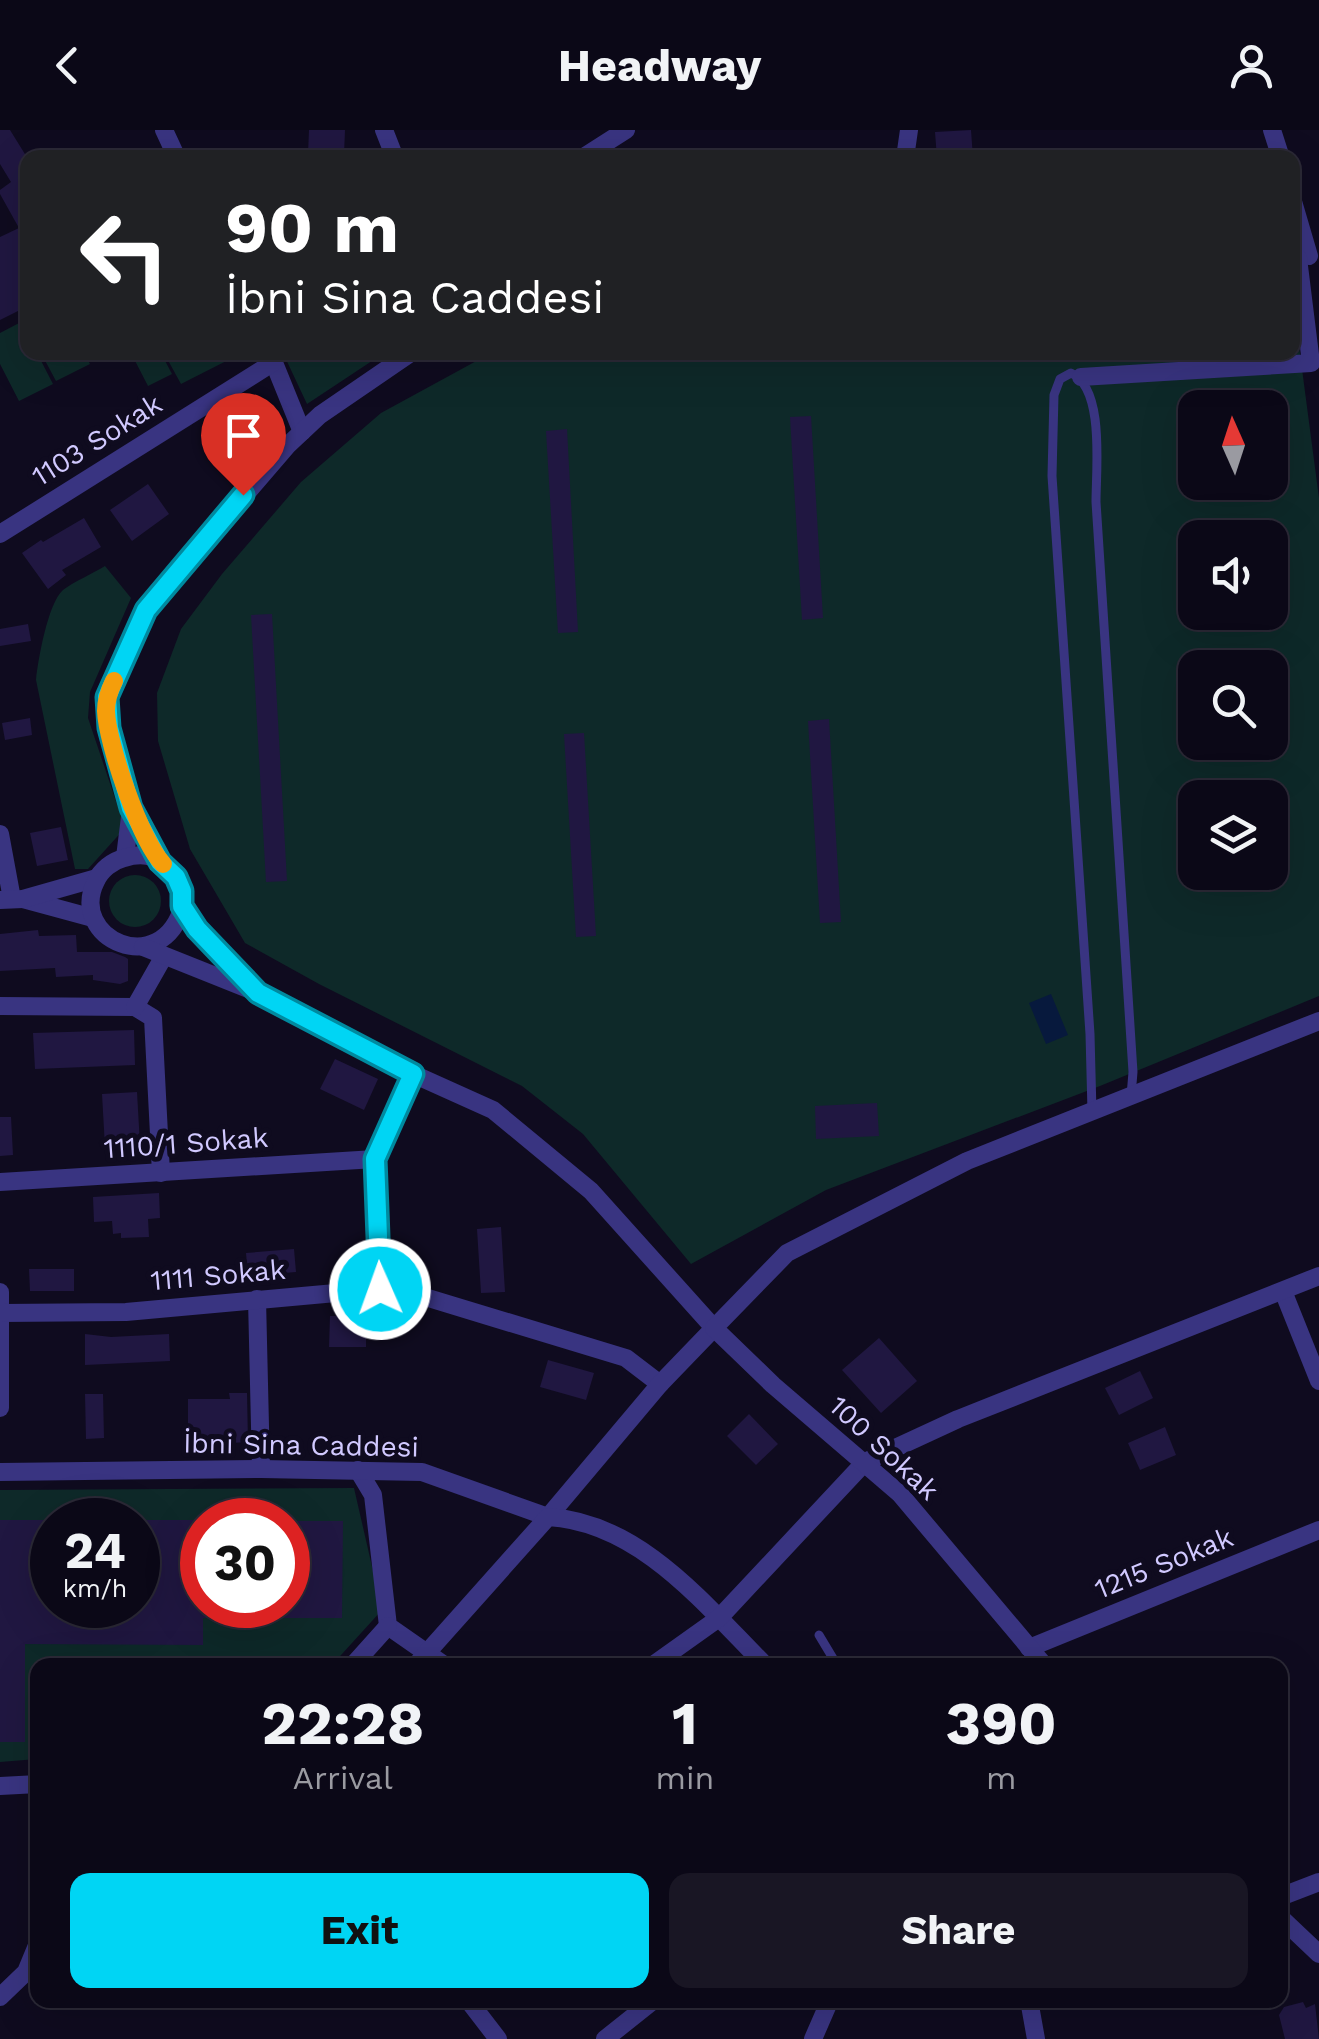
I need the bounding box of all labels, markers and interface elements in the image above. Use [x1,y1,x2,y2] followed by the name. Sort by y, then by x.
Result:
[40,38,95,93] icon: back
[1224,38,1279,93] icon: person
[558,39,761,92] text: Headway
[225,187,399,269] text: 90 m
[60,190,190,320] icon: left
[225,271,604,324] text: İbni Sina Caddesi
[26,387,168,493] street label: 1103 Sokak
[1178,390,1288,500] north arrow
[1178,390,1288,890] map controls
[201,393,286,496] pin
[216,408,271,463] icon: arrive
[1178,520,1288,630] button: sound
[1178,650,1288,760] button: search
[1178,780,1288,890] button: layers
[103,1121,269,1165] street label: 1110/1 Sokak
[328,1237,432,1341] position arrow
[149,1253,287,1297] street label: 1111 Sokak
[823,1389,946,1507] street label: 100 Sokak
[183,1426,419,1464] street label: İbni Sina Caddesi
[180,1498,310,1628] speed limit sign: 30
[1090,1520,1238,1606] street label: 1215 Sokak
[64,1521,126,1580] text: 24
[63,1574,127,1603] text: km/h
[261,1688,424,1759] text: 22:28
[672,1688,698,1759] text: 1
[946,1688,1057,1759] text: 390
[293,1759,393,1797] text: Arrival
[656,1759,714,1797] text: min
[986,1759,1016,1797] text: m
[70,1873,649,1988] button: Exit
[669,1873,1248,1988] button: Share

